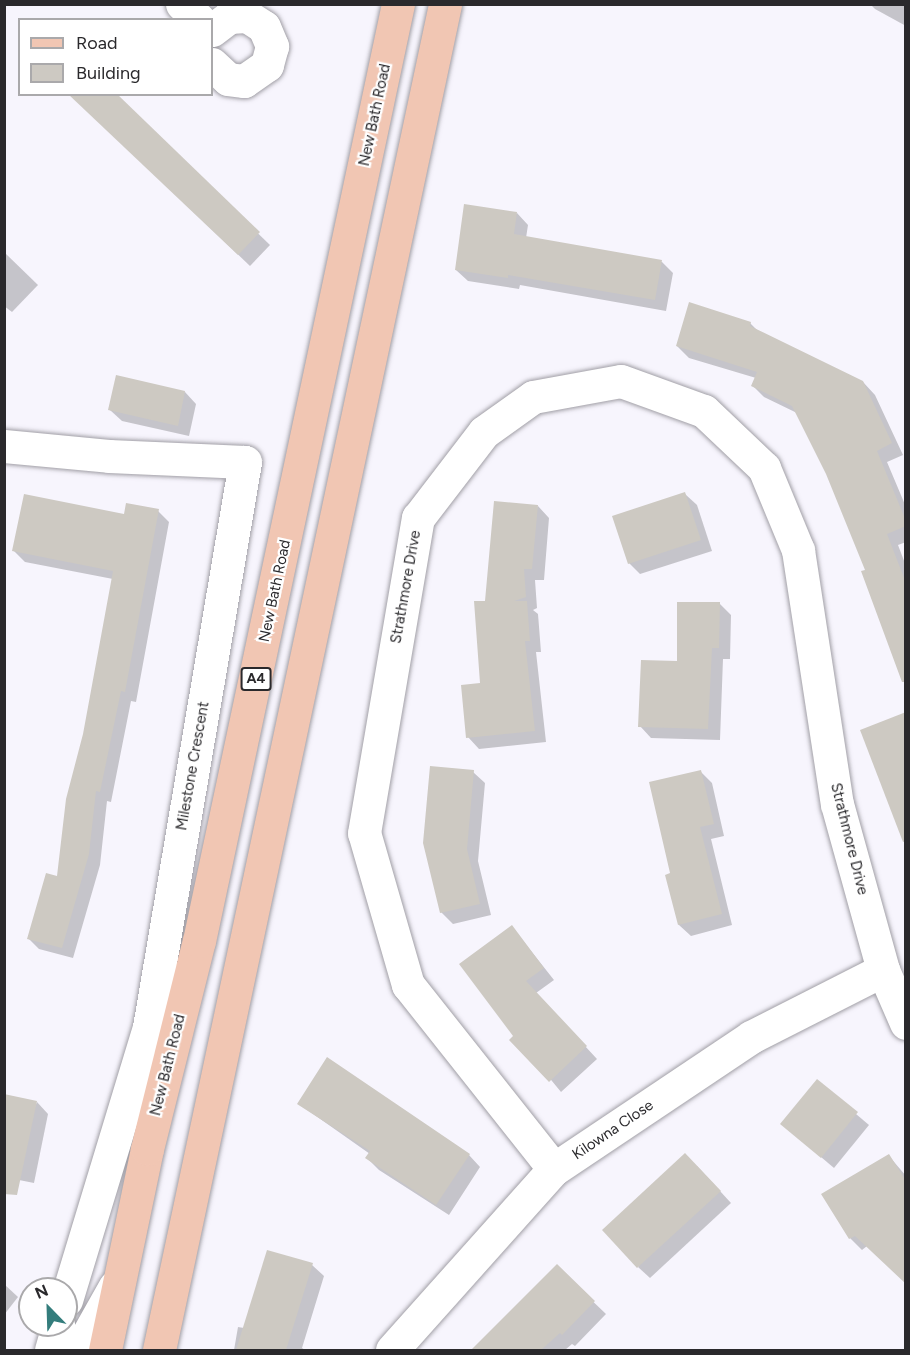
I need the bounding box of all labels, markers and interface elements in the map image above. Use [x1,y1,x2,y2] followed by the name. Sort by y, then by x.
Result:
[18,18,213,96] legend
[76,32,117,54] text: Road
[76,62,141,84] text: Building
[355,62,395,168] street label: New Bath Road
[387,529,425,645] street label: Strathmore Drive
[255,538,295,644] street label: New Bath Road
[240,668,272,690] road number: A4
[173,700,213,832] street label: Milestone Crescent
[826,781,872,897] street label: Strathmore Drive
[147,1012,189,1118] street label: New Bath Road
[569,1096,657,1164] street label: Kilowna Close
[18,1277,78,1337] north arrow
[32,1281,51,1303] text: N

